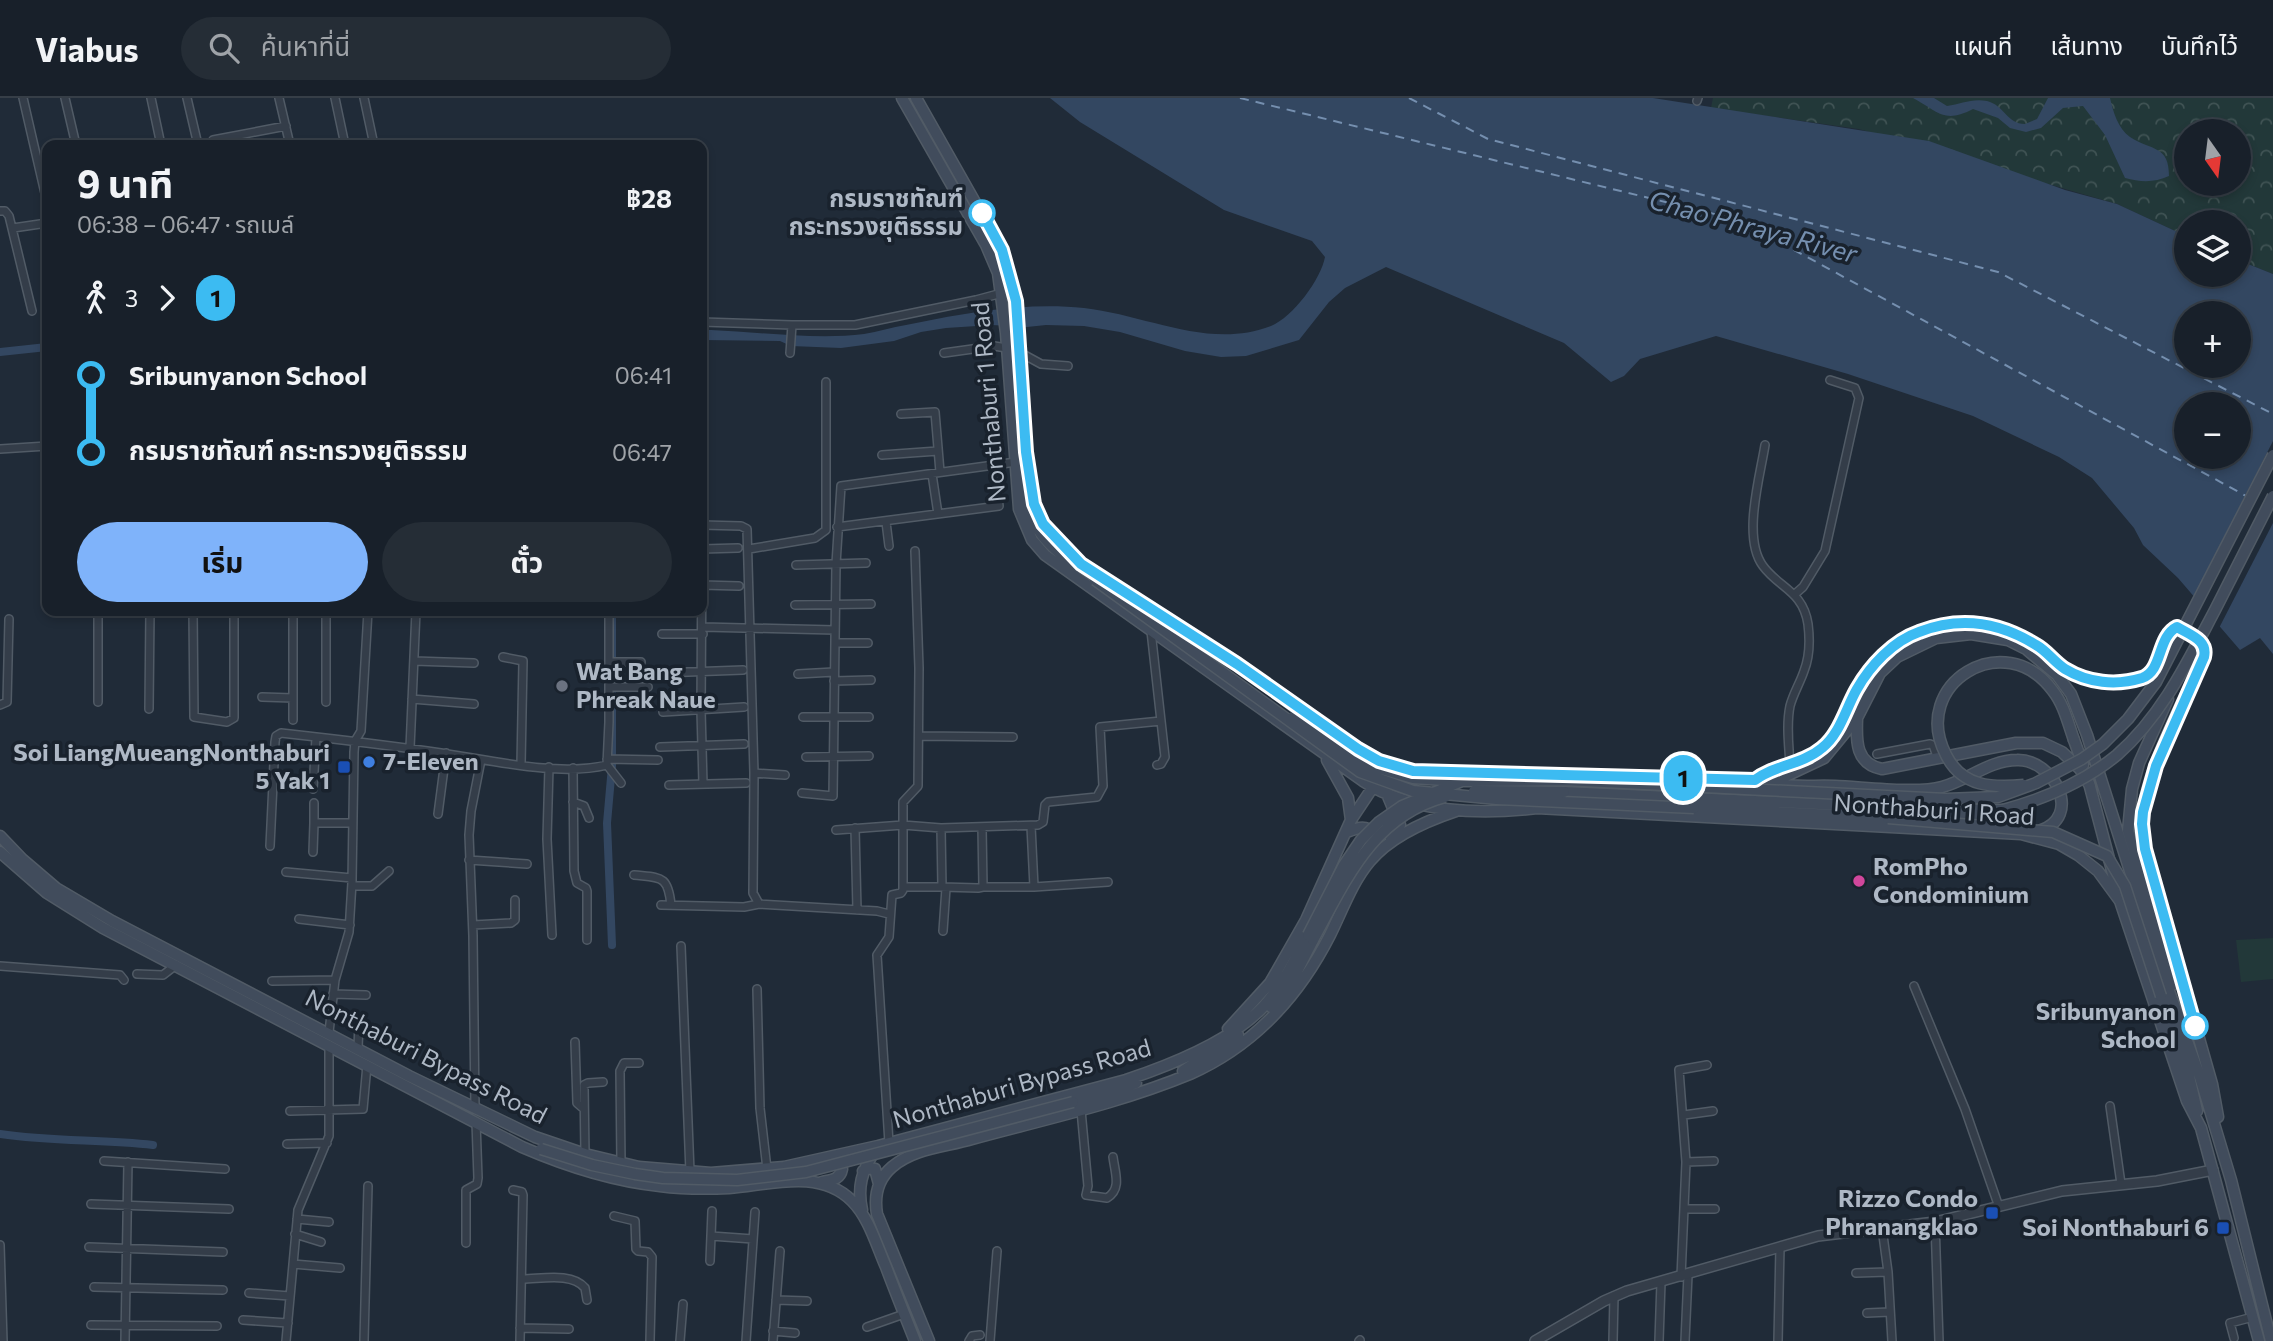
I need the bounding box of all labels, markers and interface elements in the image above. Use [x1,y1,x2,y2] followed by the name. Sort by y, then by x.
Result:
[181,17,671,80] search box
[35,28,139,69] text: Viabus
[205,29,243,67] icon: search
[261,30,350,61] text: ค้นหาที่นี่
[1954,31,2012,60] text: แผนที่
[2050,31,2123,60] text: เส้นทาง
[2161,31,2238,60] text: บันทึกไว้
[2174,119,2250,196] north arrow
[2174,119,2251,469] map controls
[77,159,173,206] text: 9 นาที
[626,182,672,213] text: ฿28
[789,183,963,242] place label: กรมราชทัณฑ์ กระทรวงยุติธรรม
[1646,183,1862,269] water label: Chao Phraya River
[969,200,995,226] marker: กรมราชทัณฑ์ กระทรวงยุติธรรม
[77,210,294,238] text: 06:38 – 06:47 · รถเมล์
[2174,210,2251,287] button: layers
[77,279,115,317] icon: walk
[148,279,186,317] icon: forward
[210,283,221,312] text: 1
[125,284,138,312] text: 3
[964,301,1011,504] street label: Nonthaburi 1 Road
[2174,301,2251,378] button: +
[129,359,367,390] text: Sribunyanon School
[615,361,672,389] text: 06:41
[2174,392,2251,469] button: −
[129,434,468,465] text: กรมราชทัณฑ์ กระทรวงยุติธรรม
[612,438,672,466] text: 06:47
[77,522,368,602] button: เริ่ม
[382,522,672,602] button: ตั๋ว
[576,656,716,713] place label: Wat Bang Phreak Naue
[554,678,570,694] marker: Wat Bang Phreak Naue
[13,737,330,794] place label: Soi LiangMueangNonthaburi 5 Yak 1
[383,746,479,775] place label: 7-Eleven
[361,754,377,770] marker: 7-Eleven
[1660,755,1706,801] line badge: 1
[336,759,352,775] marker: Soi LiangMueangNonthaburi 5 Yak 1
[1678,763,1688,792] text: 1
[1833,787,2035,830] street label: Nonthaburi 1 Road
[1873,851,2029,908] place label: RomPho Condominium
[1851,873,1867,889] marker: RomPho Condominium
[301,982,552,1129] street label: Nonthaburi Bypass Road
[2036,996,2176,1053] place label: Sribunyanon School
[2182,1013,2208,1039] marker: Sribunyanon School
[889,1032,1154,1133] street label: Nonthaburi Bypass Road
[1825,1183,1978,1240] place label: Rizzo Condo Phranangklao
[1984,1205,2000,1221] marker: Rizzo Condo Phranangklao
[2022,1212,2209,1241] place label: Soi Nonthaburi 6
[2215,1220,2231,1236] marker: Soi Nonthaburi 6

